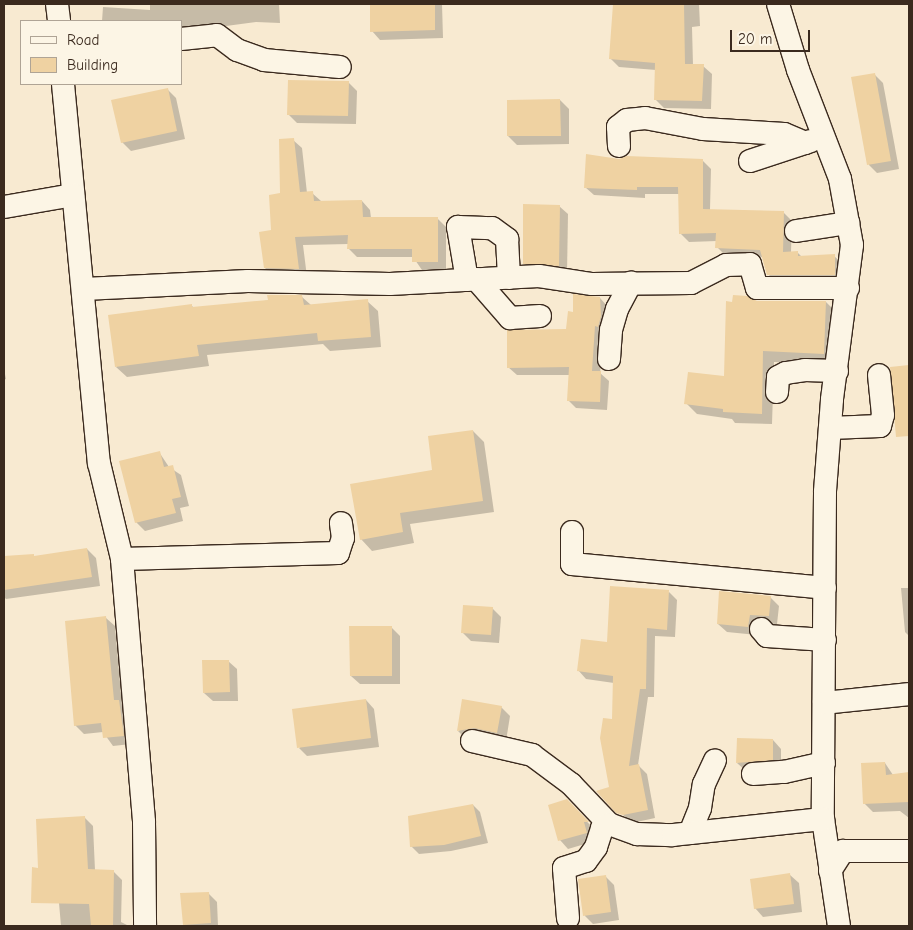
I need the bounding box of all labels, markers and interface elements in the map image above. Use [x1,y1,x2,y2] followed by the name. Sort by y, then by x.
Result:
[20,20,182,85] legend
[733,20,813,52] scale bar
[738,30,772,48] text: 20 m
[67,31,99,49] text: Road
[67,56,118,74] text: Building

